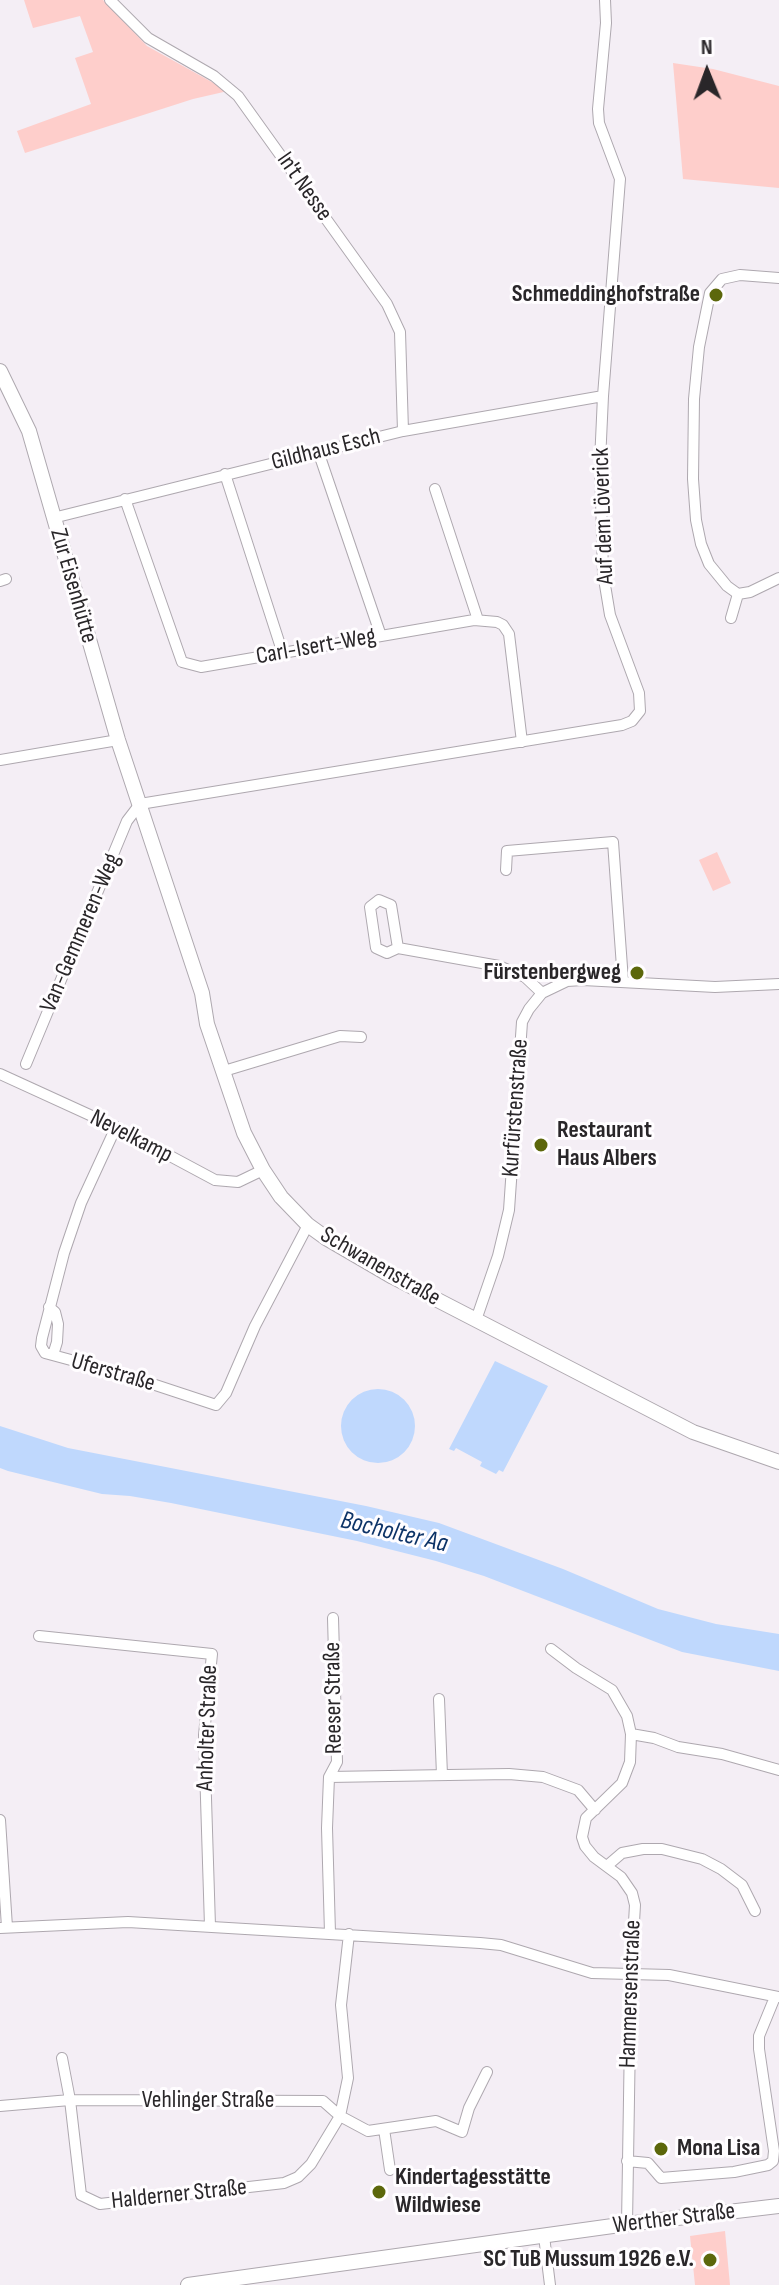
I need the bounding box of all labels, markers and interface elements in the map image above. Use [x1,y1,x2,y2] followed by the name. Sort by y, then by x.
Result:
[667,32,747,112] north arrow
[700,34,713,61] text: N
[270,147,338,227] street label: In't Nesse
[512,281,700,309] place label: Schmeddinghofstraße
[707,286,725,304] marker: Schmeddinghofstraße
[269,423,383,477] street label: Gildhaus Esch
[587,447,621,585] street label: Auf dem Löverick
[43,525,103,647] street label: Zur Eisenhütte
[254,622,378,672] street label: Carl-Isert-Weg
[35,849,127,1017] street label: Van-Gemmeren-Weg
[483,959,621,987] place label: Fürstenbergweg
[628,964,646,982] marker: Fürstenbergweg
[497,1038,535,1178] street label: Kurfürstenstraße
[85,1104,177,1170] street label: Nevelkamp
[557,1117,657,1173] place label: Restaurant Haus Albers
[532,1136,550,1154] marker: Restaurant Haus Albers
[315,1221,445,1313] street label: Schwanenstraße
[68,1347,158,1399] street label: Uferstraße
[337,1506,451,1560] water label: Bocholter Aa
[319,1642,349,1754] street label: Reeser Straße
[191,1664,225,1792] street label: Anholter Straße
[614,1919,648,2069] street label: Hammersenstraße
[142,2087,274,2115] street label: Vehlinger Straße
[677,2135,760,2163] place label: Mona Lisa
[652,2140,670,2158] marker: Mona Lisa
[395,2164,551,2220] place label: Kindertagesstätte Wildwiese
[110,2174,248,2216] street label: Halderner Straße
[370,2183,388,2201] marker: Kindertagesstätte Wildwiese
[611,2197,737,2241] street label: Werther Straße
[483,2246,694,2274] place label: SC TuB Mussum 1926 e.V.
[701,2251,719,2269] marker: SC TuB Mussum 1926 e.V.

